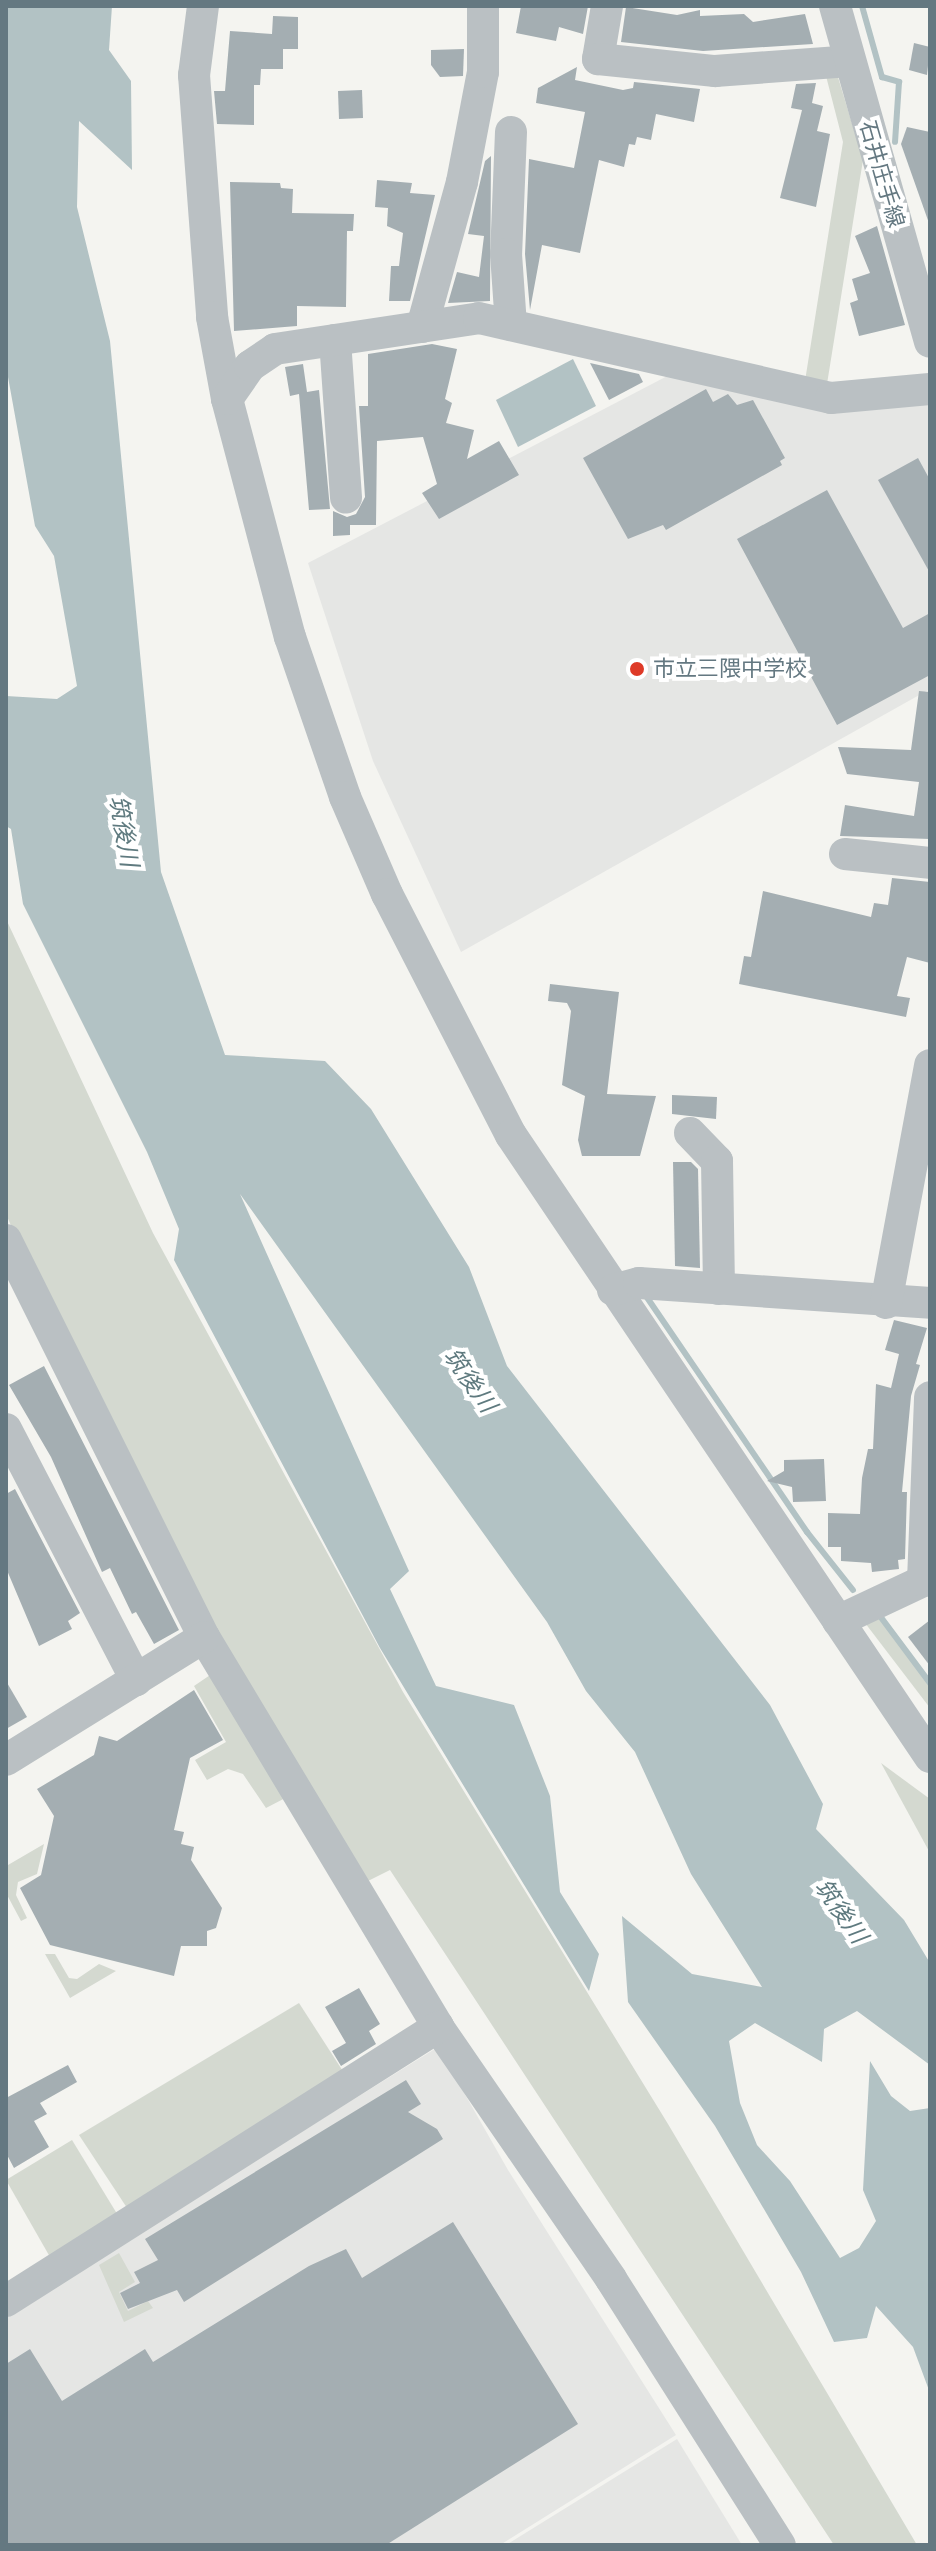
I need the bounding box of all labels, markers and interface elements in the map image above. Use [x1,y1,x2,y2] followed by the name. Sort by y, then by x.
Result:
[854,117,910,231] street label: 石井庄手線
[653,656,807,682] place label: 市立三隈中学校
[628,660,646,678] marker: 市立三隈中学校
[104,793,144,869] water label: 筑後川
[438,1342,502,1418] water label: 筑後川
[809,1873,873,1949] water label: 筑後川

